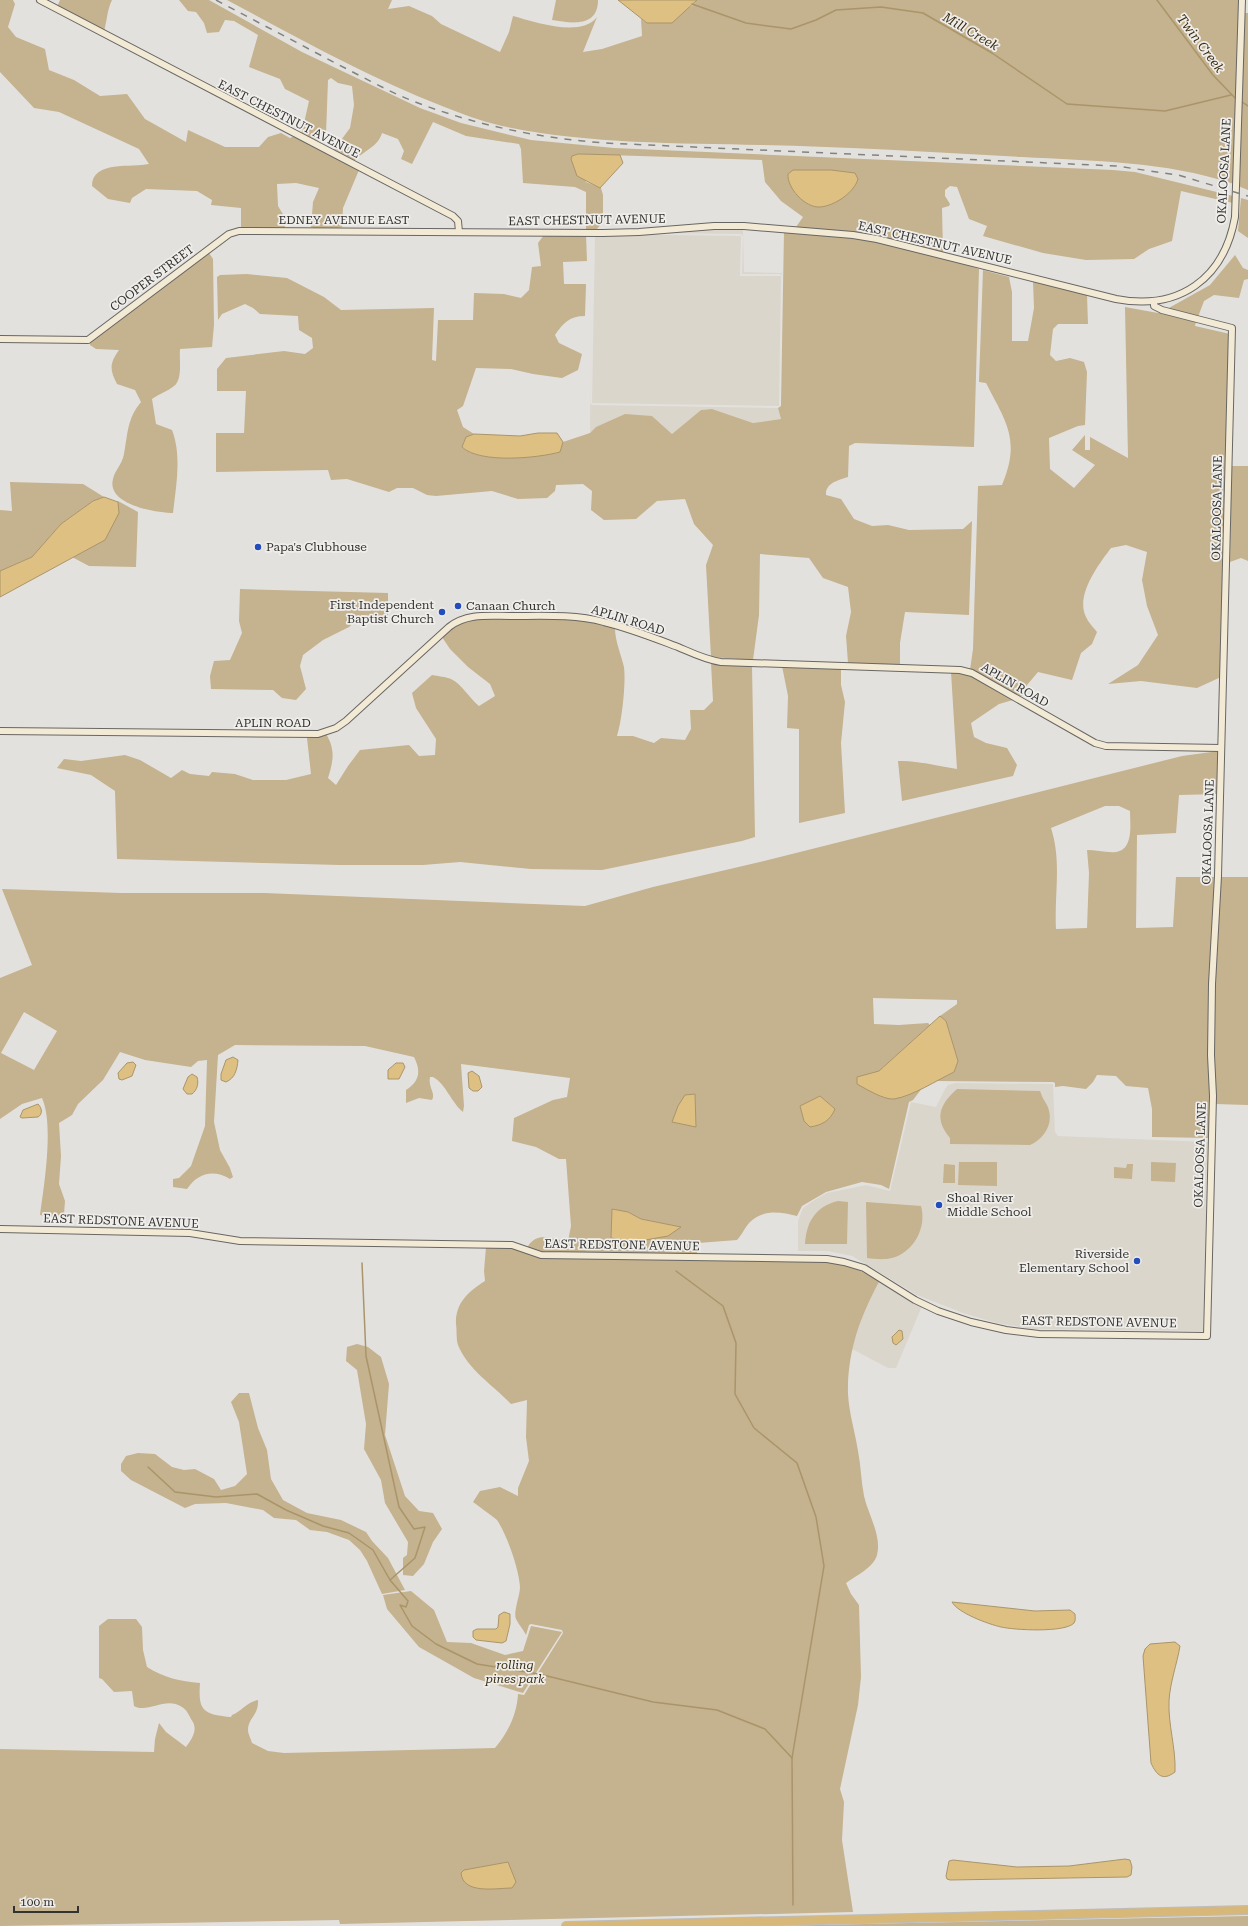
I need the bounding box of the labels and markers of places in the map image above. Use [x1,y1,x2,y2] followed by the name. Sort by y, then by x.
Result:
[266,540,367,554] place label: Papa's Clubhouse
[253,542,263,552] marker: Papa's Clubhouse
[330,598,435,626] place label: First Independent Baptist Church
[466,599,556,613] place label: Canaan Church
[453,601,463,611] marker: Canaan Church
[437,607,447,617] marker: First Independent Baptist Church
[947,1191,1032,1219] place label: Shoal River Middle School
[934,1200,944,1210] marker: Shoal River Middle School
[1019,1247,1129,1275] place label: Riverside Elementary School
[1132,1256,1142,1266] marker: Riverside Elementary School

